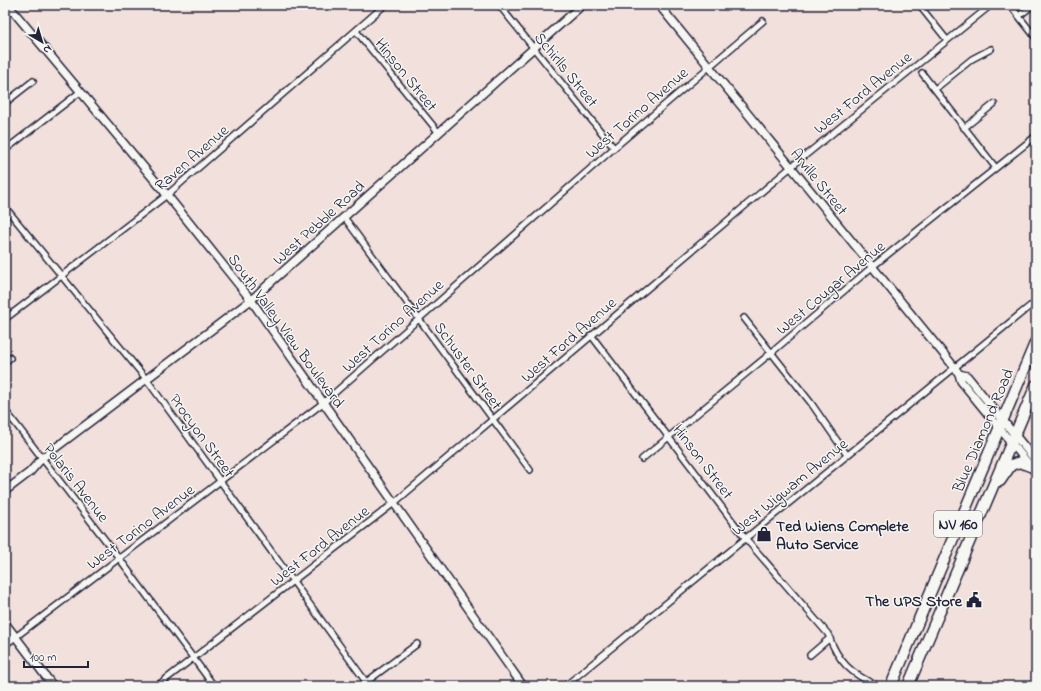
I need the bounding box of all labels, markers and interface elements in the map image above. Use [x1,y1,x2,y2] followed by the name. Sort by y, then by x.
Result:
[22,22,62,62] north arrow
[528,27,604,114] street label: Schirlls Street
[368,33,443,118] street label: Hinson Street
[40,40,55,58] text: N
[809,46,918,141] street label: West Ford Avenue
[580,61,695,165] street label: West Torino Avenue
[150,119,235,197] street label: Raven Avenue
[784,143,854,222] street label: Arville Street
[268,175,371,272] street label: West Pebble Road
[772,235,892,341] street label: West Cougar Avenue
[221,249,350,413] street label: South Valley View Boulevard
[337,274,450,379] street label: West Torino Avenue
[516,292,623,389] street label: West Ford Avenue
[427,317,508,416] street label: Schuster Street
[947,365,1021,497] street label: Blue Diamond Road
[163,389,240,484] street label: Procyon Street
[666,420,739,505] street label: Hinson Street
[727,432,854,542] street label: West Wigwam Avenue
[37,438,115,529] street label: Polaris Avenue
[82,478,201,576] street label: West Torino Avenue
[266,500,376,593] street label: West Ford Avenue
[934,511,982,537] road number: NV 160
[776,515,910,557] place label: Ted Wiens Complete Auto Service
[755,525,773,543] shop icon: Ted Wiens Complete Auto Service
[865,590,963,614] place label: The UPS Store
[965,591,983,609] public building icon: The UPS Store
[24,643,88,669] scale bar
[30,649,57,667] text: 100 m

